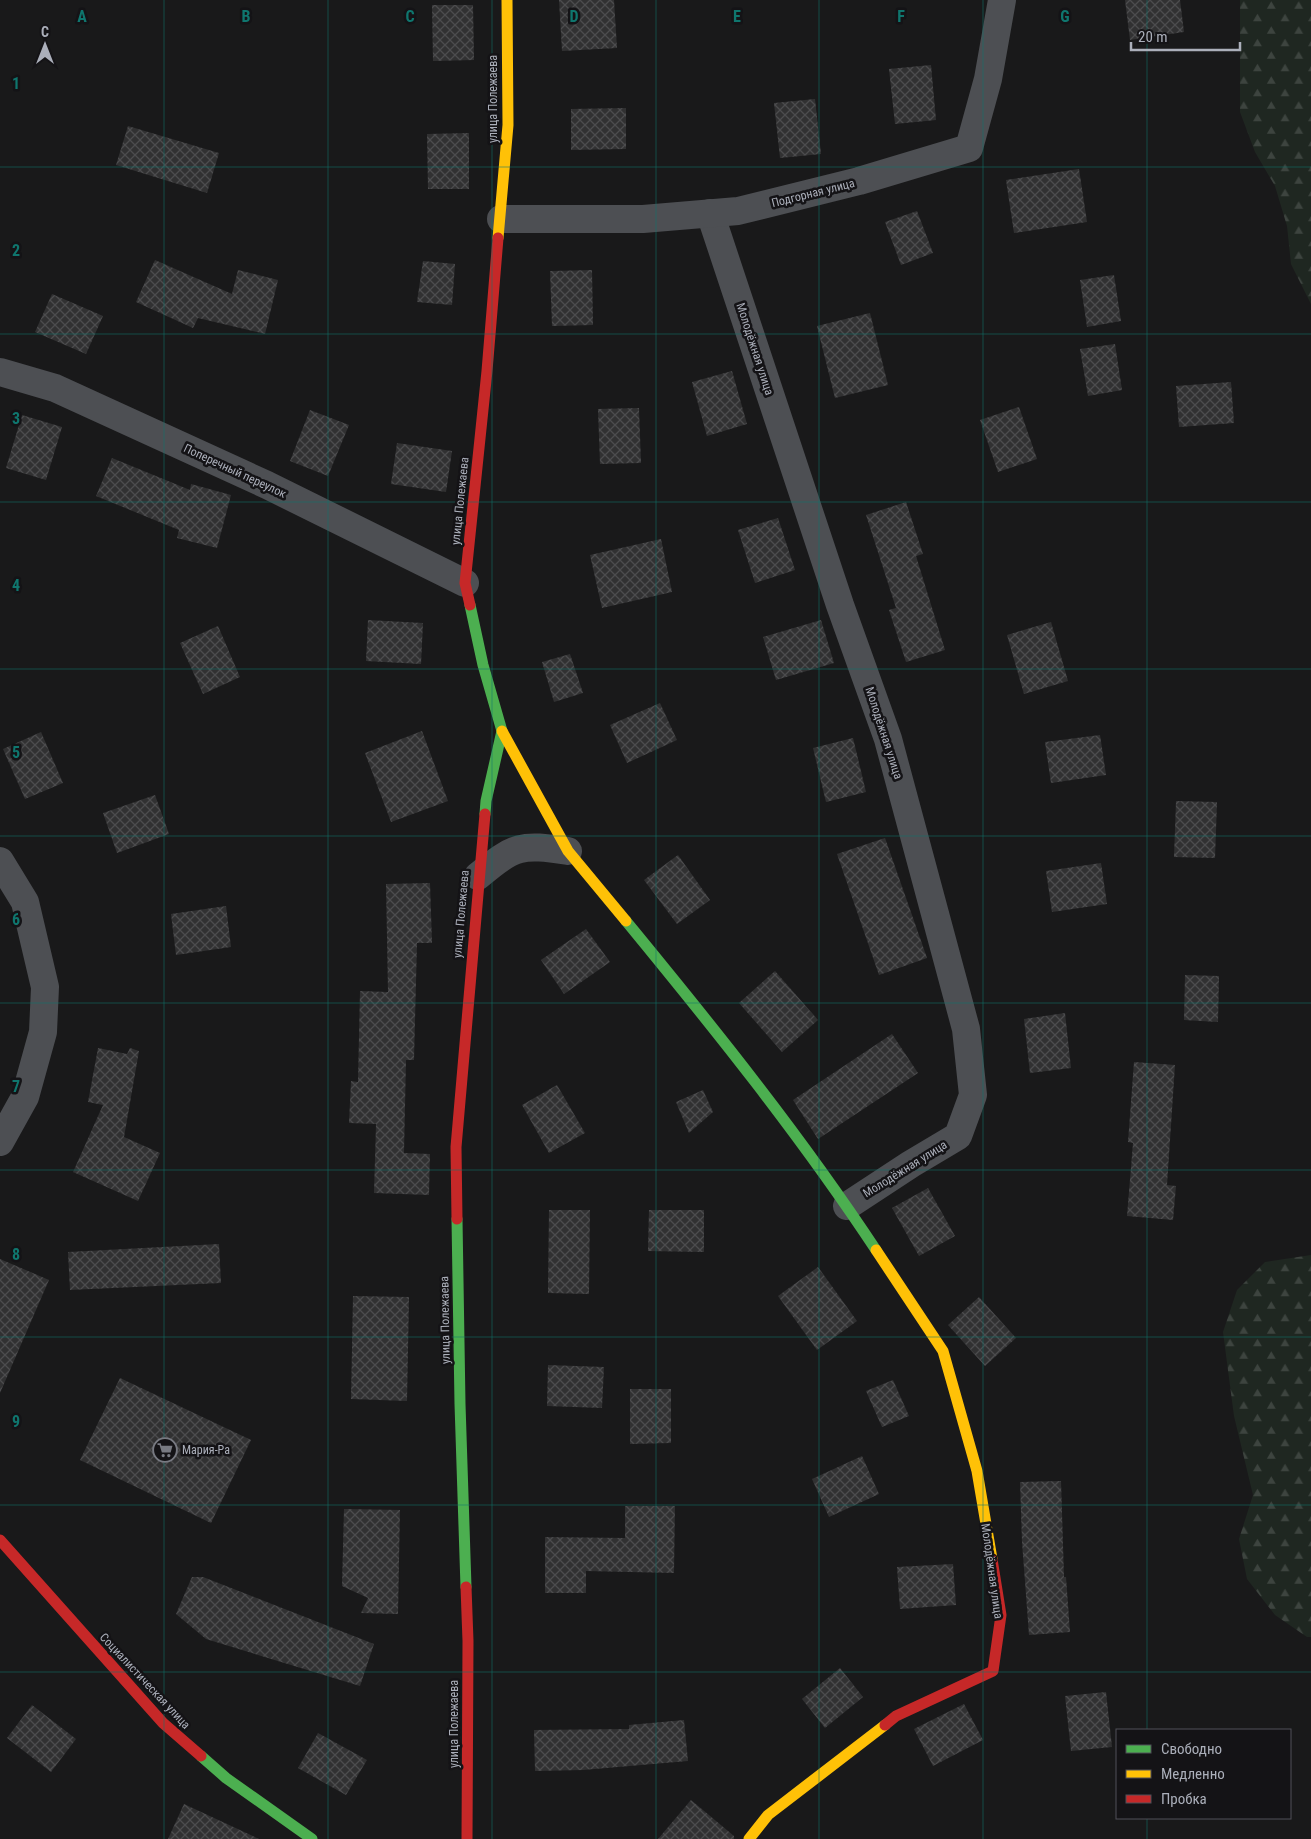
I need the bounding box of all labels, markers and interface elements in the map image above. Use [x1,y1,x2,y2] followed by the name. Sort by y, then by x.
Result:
[77,7,87,26] text: A
[242,7,251,26] text: B
[405,7,415,26] text: C
[569,7,579,26] text: D
[733,7,741,26] text: E
[897,7,905,26] text: F
[1060,7,1070,26] text: G
[20,20,70,70] north arrow
[1131,20,1240,52] scale bar
[41,24,49,40] text: С
[1138,28,1168,46] text: 20 m
[486,55,500,143] street label: улица Полежаева
[12,74,20,93] text: 1
[770,176,856,210] street label: Подгорная улица
[12,241,20,260] text: 2
[733,301,777,397] street label: Молодёжная улица
[12,409,20,428] text: 3
[182,441,289,501] street label: Поперечный переулок
[448,456,472,546] street label: улица Полежаева
[12,576,20,595] text: 4
[862,685,906,781] street label: Молодёжная улица
[12,743,20,762] text: 5
[450,869,472,958] street label: улица Полежаева
[12,910,20,929] text: 6
[12,1077,20,1096] text: 7
[861,1137,950,1200] street label: Молодёжная улица
[12,1245,20,1264] text: 8
[437,1276,453,1364] street label: улица Полежаева
[12,1412,20,1431] text: 9
[152,1437,178,1463] supermarket icon: Мария-Ра
[182,1443,230,1457] place label: Мария-Ра
[978,1522,1006,1620] street label: Молодёжная улица
[97,1630,193,1732] street label: Социалистическая улица
[447,1680,461,1768] street label: улица Полежаева
[1116,1729,1291,1819] legend
[1161,1740,1222,1758] text: Свободно
[1161,1765,1225,1783] text: Медленно
[1161,1790,1207,1808] text: Пробка

